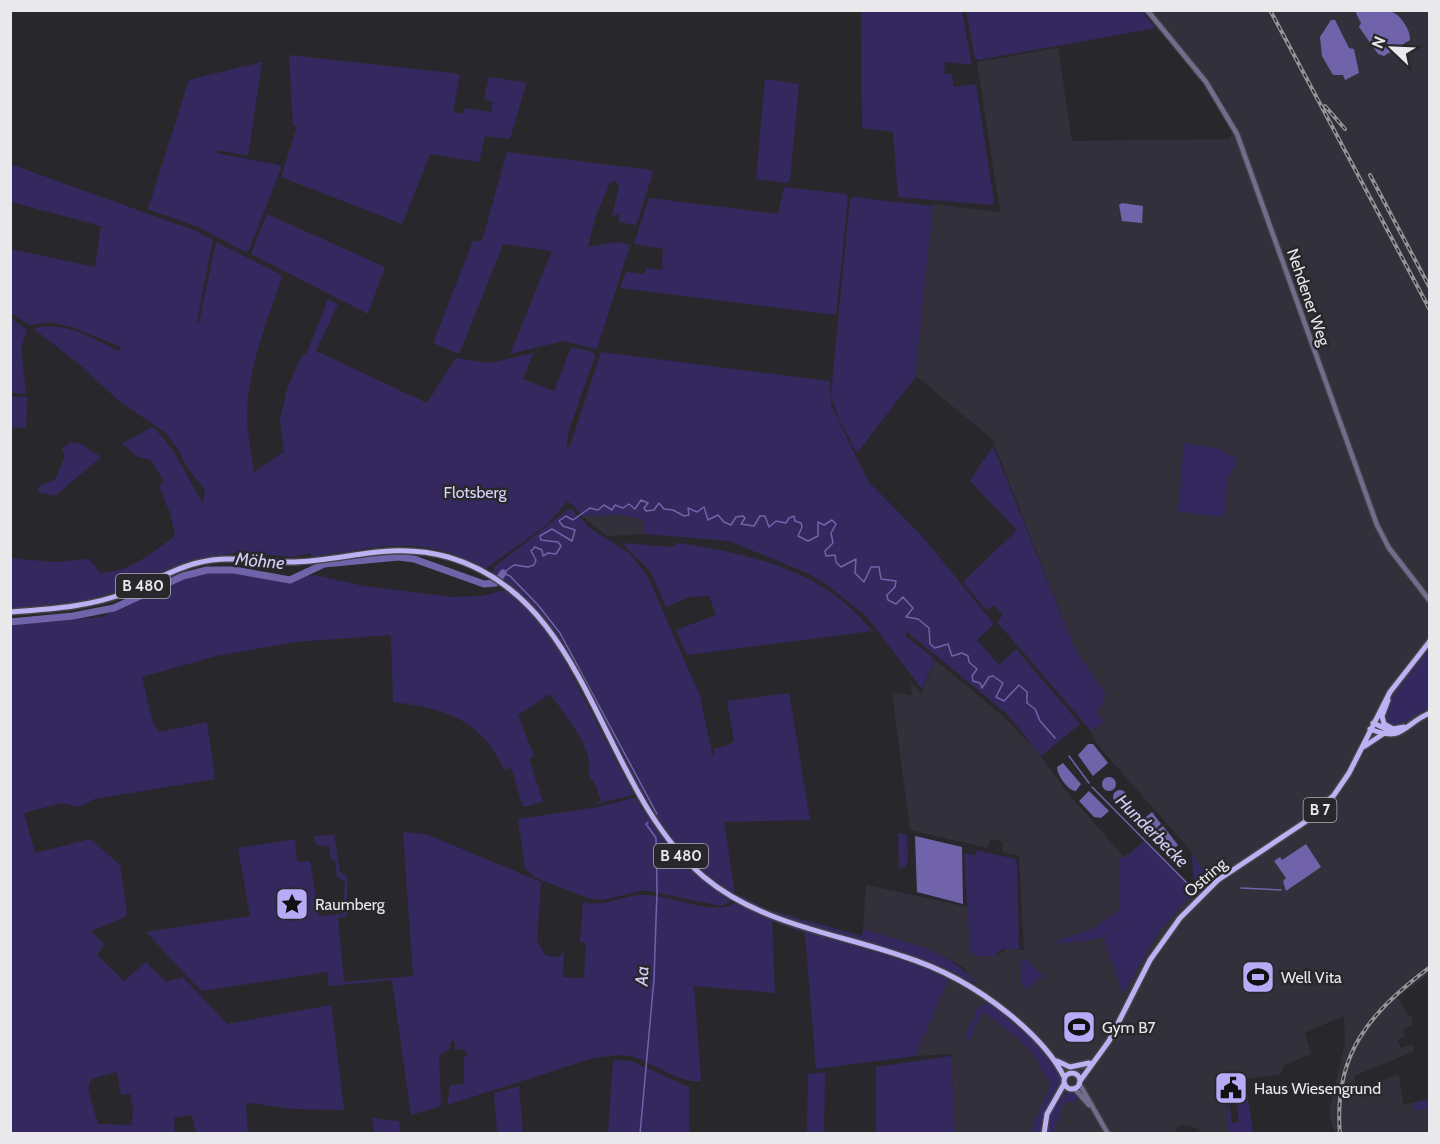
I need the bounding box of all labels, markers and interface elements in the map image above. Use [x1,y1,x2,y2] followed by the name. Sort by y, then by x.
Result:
[1362,18,1422,78] north arrow
[1368,33,1390,51] text: N
[1283,246,1334,349] street label: Nehdener Weg
[444,483,507,502] park label: Flotsberg
[234,548,285,574] water label: Möhne
[116,574,170,598] road number: B 480
[1111,790,1193,872] water label: Hunderbecke
[1304,798,1336,822] road number: B 7
[654,844,708,868] road number: B 480
[1180,853,1231,901] street label: Ostring
[274,886,310,922] place icon: Raumberg
[315,895,386,914] place label: Raumberg
[1240,959,1276,995] sports icon: Well Vita
[630,965,654,988] water label: Aa
[1281,968,1342,987] place label: Well Vita
[1061,1009,1097,1045] sports icon: Gym B7
[1102,1018,1156,1037] place label: Gym B7
[1213,1070,1249,1106] public building icon: Haus Wiesengrund
[1254,1079,1381,1098] place label: Haus Wiesengrund

